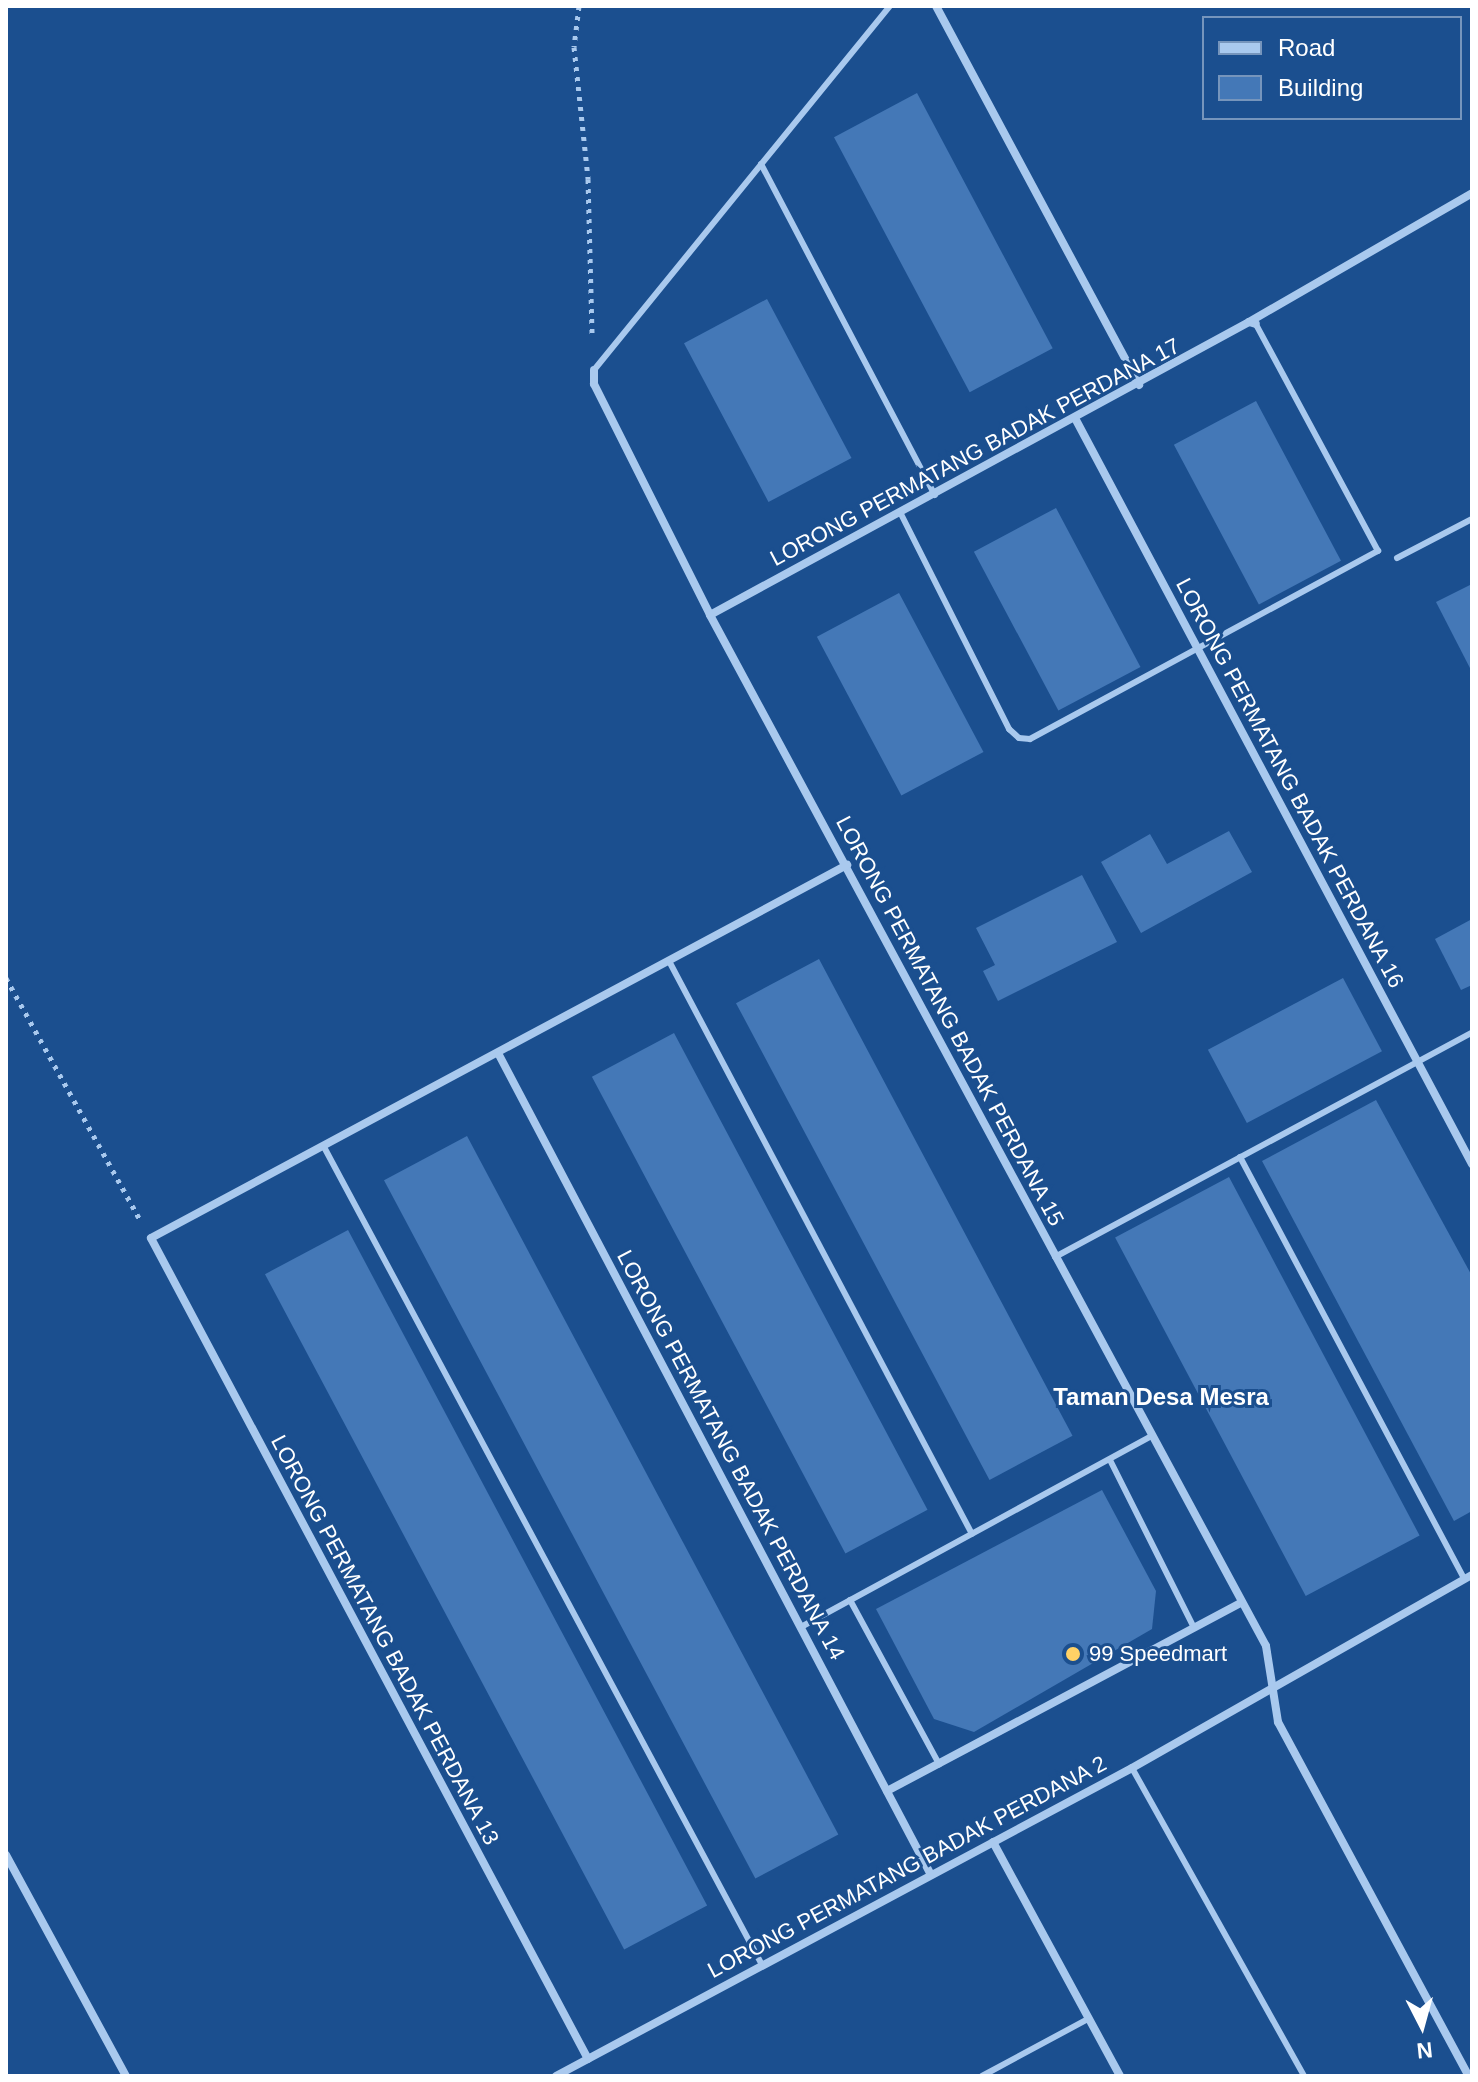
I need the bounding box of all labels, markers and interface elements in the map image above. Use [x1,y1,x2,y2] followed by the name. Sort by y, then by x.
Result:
[1202,16,1462,120] legend
[1278,34,1335,61] text: Road
[1278,74,1363,101] text: Building
[765,332,1185,572] street label: LORONG PERMATANG BADAK PERDANA 17
[1170,573,1410,993] street label: LORONG PERMATANG BADAK PERDANA 16
[830,811,1070,1231] street label: LORONG PERMATANG BADAK PERDANA 15
[611,1245,851,1665] street label: LORONG PERMATANG BADAK PERDANA 14
[1053,1383,1269,1411] district label: Taman Desa Mesra
[265,1430,505,1850] street label: LORONG PERMATANG BADAK PERDANA 13
[1089,1641,1227,1667] place label: 99 Speedmart
[1064,1645,1082,1663] marker: 99 Speedmart
[703,1750,1111,1984] street label: LORONG PERMATANG BADAK PERDANA 2
[1382,1986,1462,2066] north arrow
[1415,2037,1434,2064] text: N

